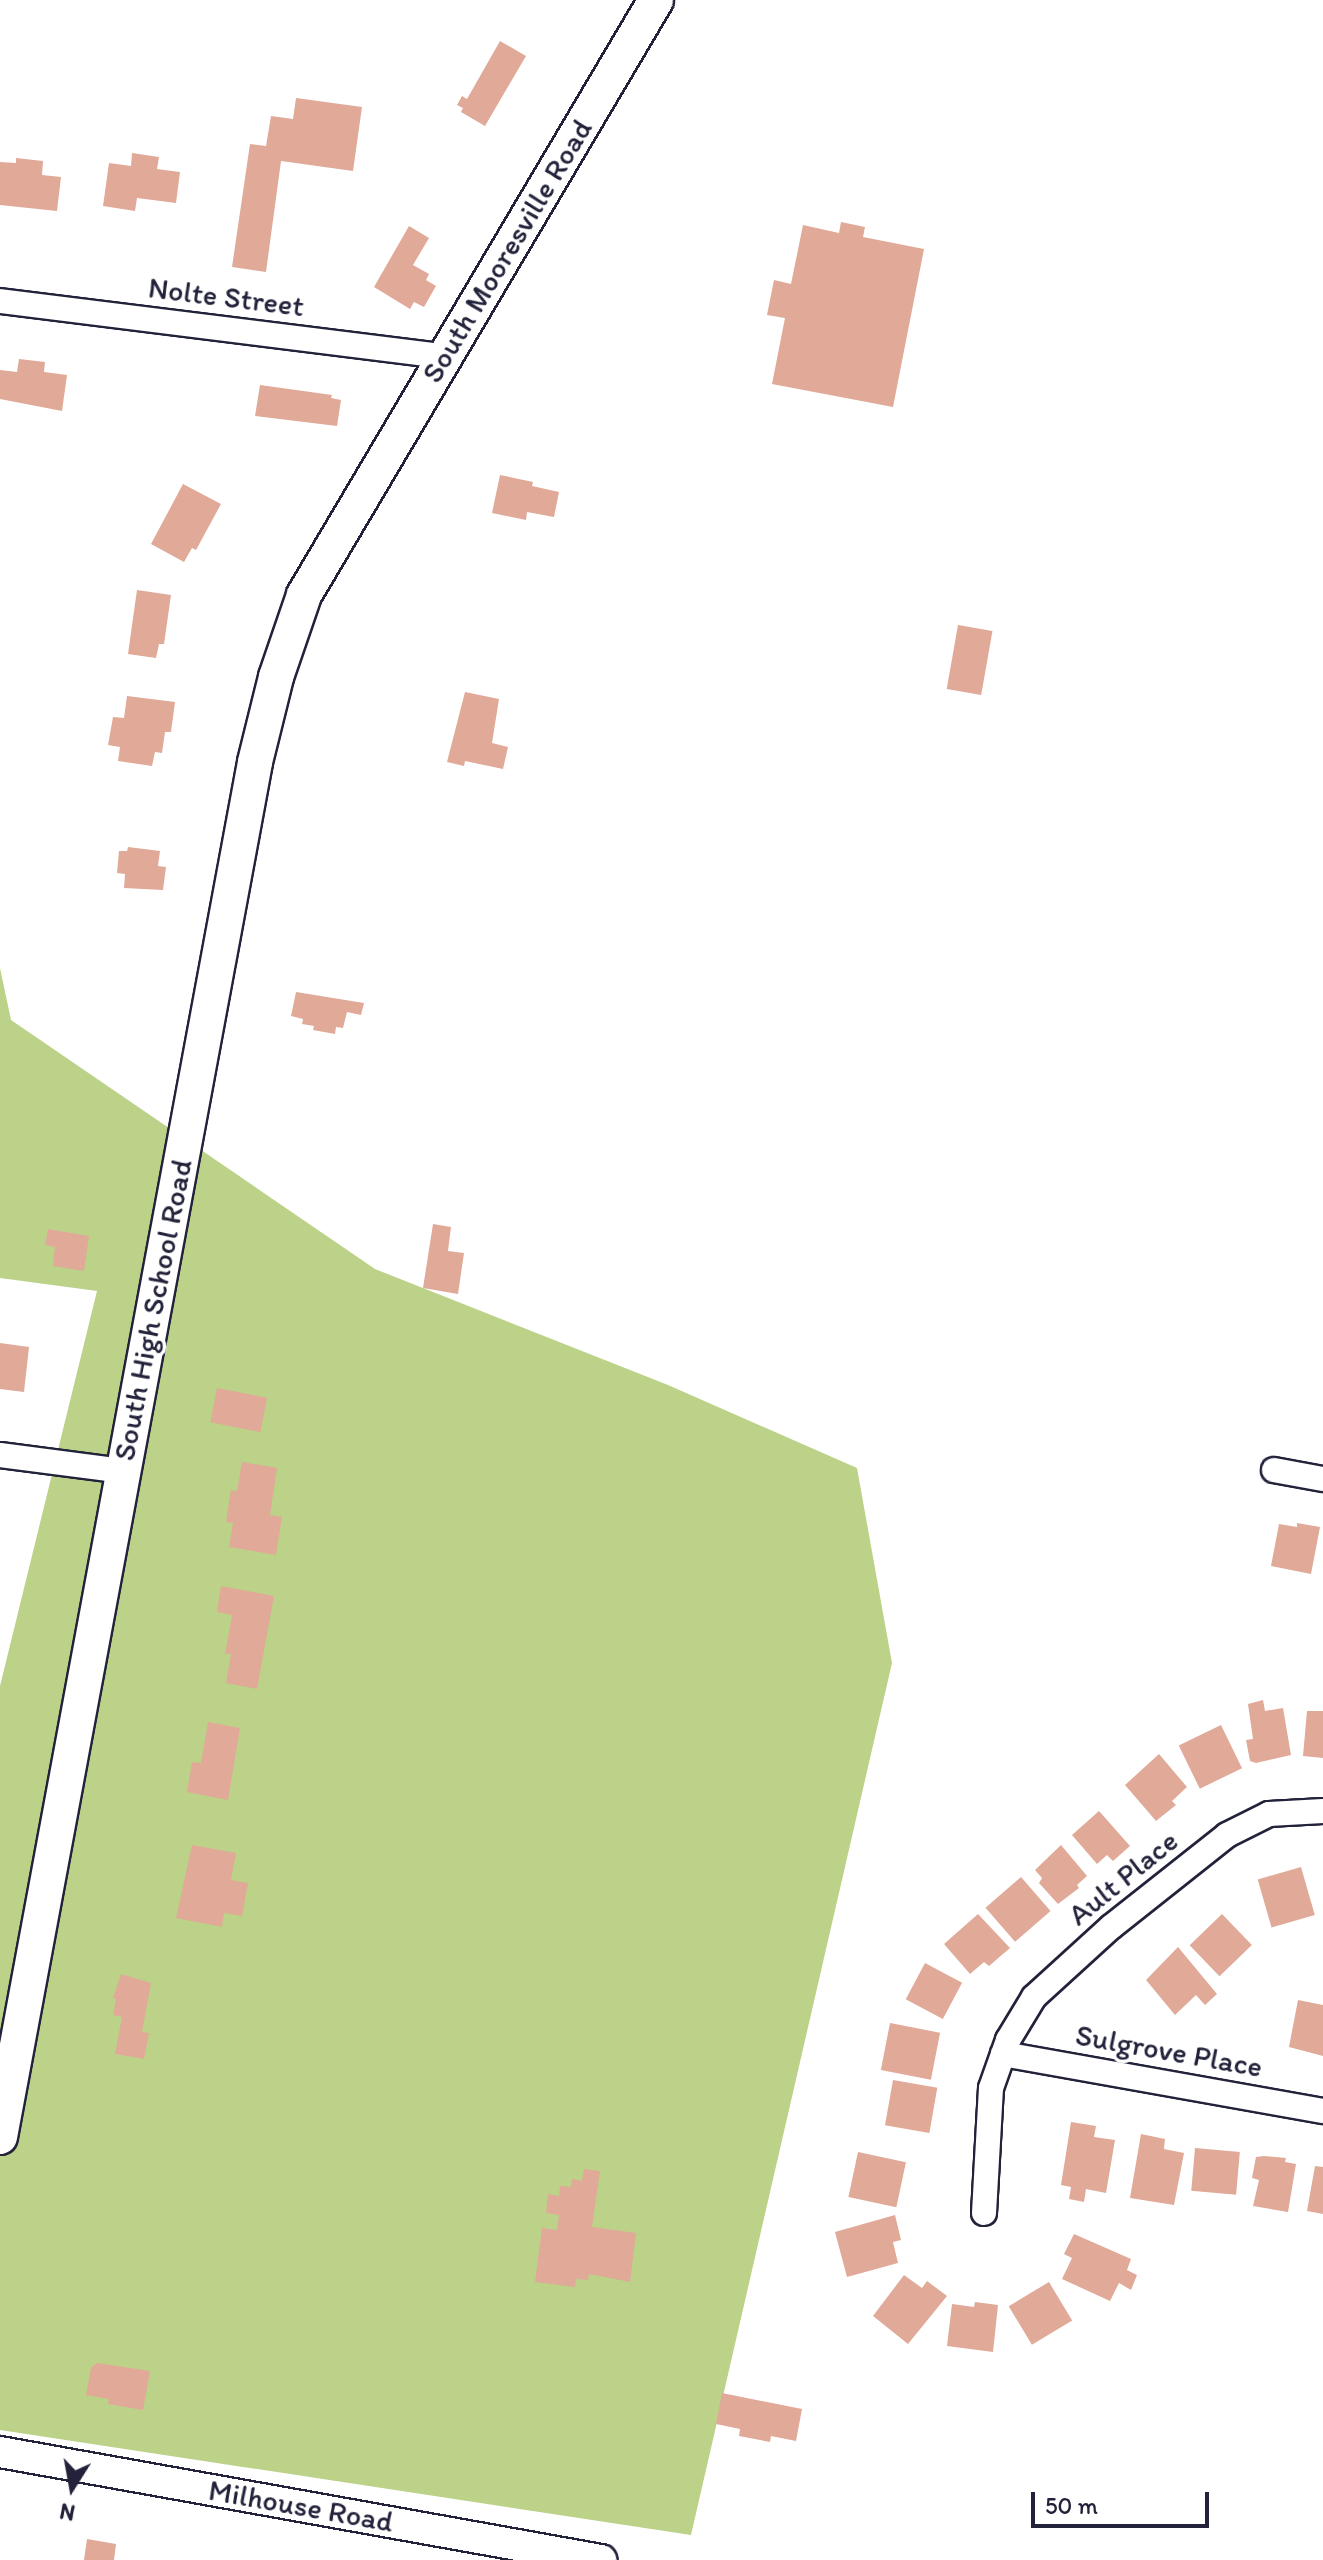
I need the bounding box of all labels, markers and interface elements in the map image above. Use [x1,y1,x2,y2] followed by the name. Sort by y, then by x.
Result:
[414,113,600,389] street label: South Mooresville Road
[147,270,305,324] street label: Nolte Street
[106,1157,200,1463] street label: South High School Road
[1061,1823,1185,1933] street label: Ault Place
[1073,2017,1265,2085] street label: Sulgrove Place
[32,2448,112,2528] north arrow
[206,2472,396,2540] street label: Milhouse Road
[1035,2476,1213,2526] scale bar
[1045,2491,1098,2520] text: 50 m
[57,2497,77,2527] text: N

